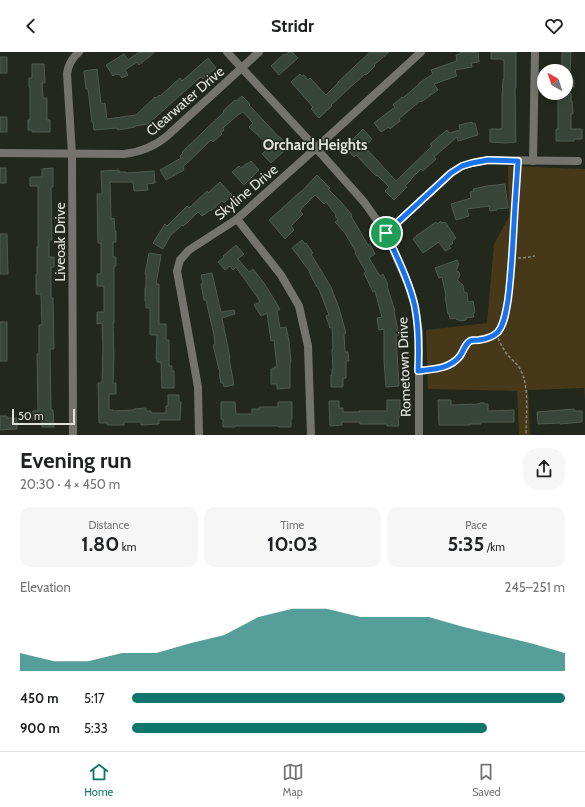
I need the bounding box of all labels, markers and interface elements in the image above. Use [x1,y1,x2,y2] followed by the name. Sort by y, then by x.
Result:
[20,15,42,37] icon: back
[271,15,314,37] text: Stridr
[543,15,565,37] icon: heart
[142,62,228,140] street label: Clearwater Drive
[537,64,573,100] north arrow
[537,64,573,100] map controls
[263,136,367,154] district label: Orchard Heights
[211,160,281,224] street label: Skyline Drive
[51,202,69,282] street label: Liveoak Drive
[369,216,403,250] pin
[375,222,397,244] icon: arrive
[393,317,415,417] street label: Rometown Drive
[12,407,75,426] scale bar
[18,409,44,423] text: 50 m
[20,447,132,474] text: Evening run
[523,448,565,490] button: share
[20,476,120,492] text: 20:30 · 4 × 450 m
[89,518,129,532] text: Distance
[281,518,304,532] text: Time
[465,518,487,532] text: Pace
[81,532,119,556] text: 1.80
[267,532,318,556] text: 10:03
[448,532,484,556] text: 5:35
[119,540,136,554] text: km
[484,540,505,554] text: /km
[20,579,71,595] text: Elevation
[504,579,565,595] text: 245–251 m
[20,690,58,706] text: 450 m
[84,690,105,706] text: 5:17
[20,720,60,736] text: 900 m
[84,720,108,736] text: 5:33
[84,761,113,799] tab: Home
[282,761,304,799] tab: Map
[472,761,501,799] tab: Saved

